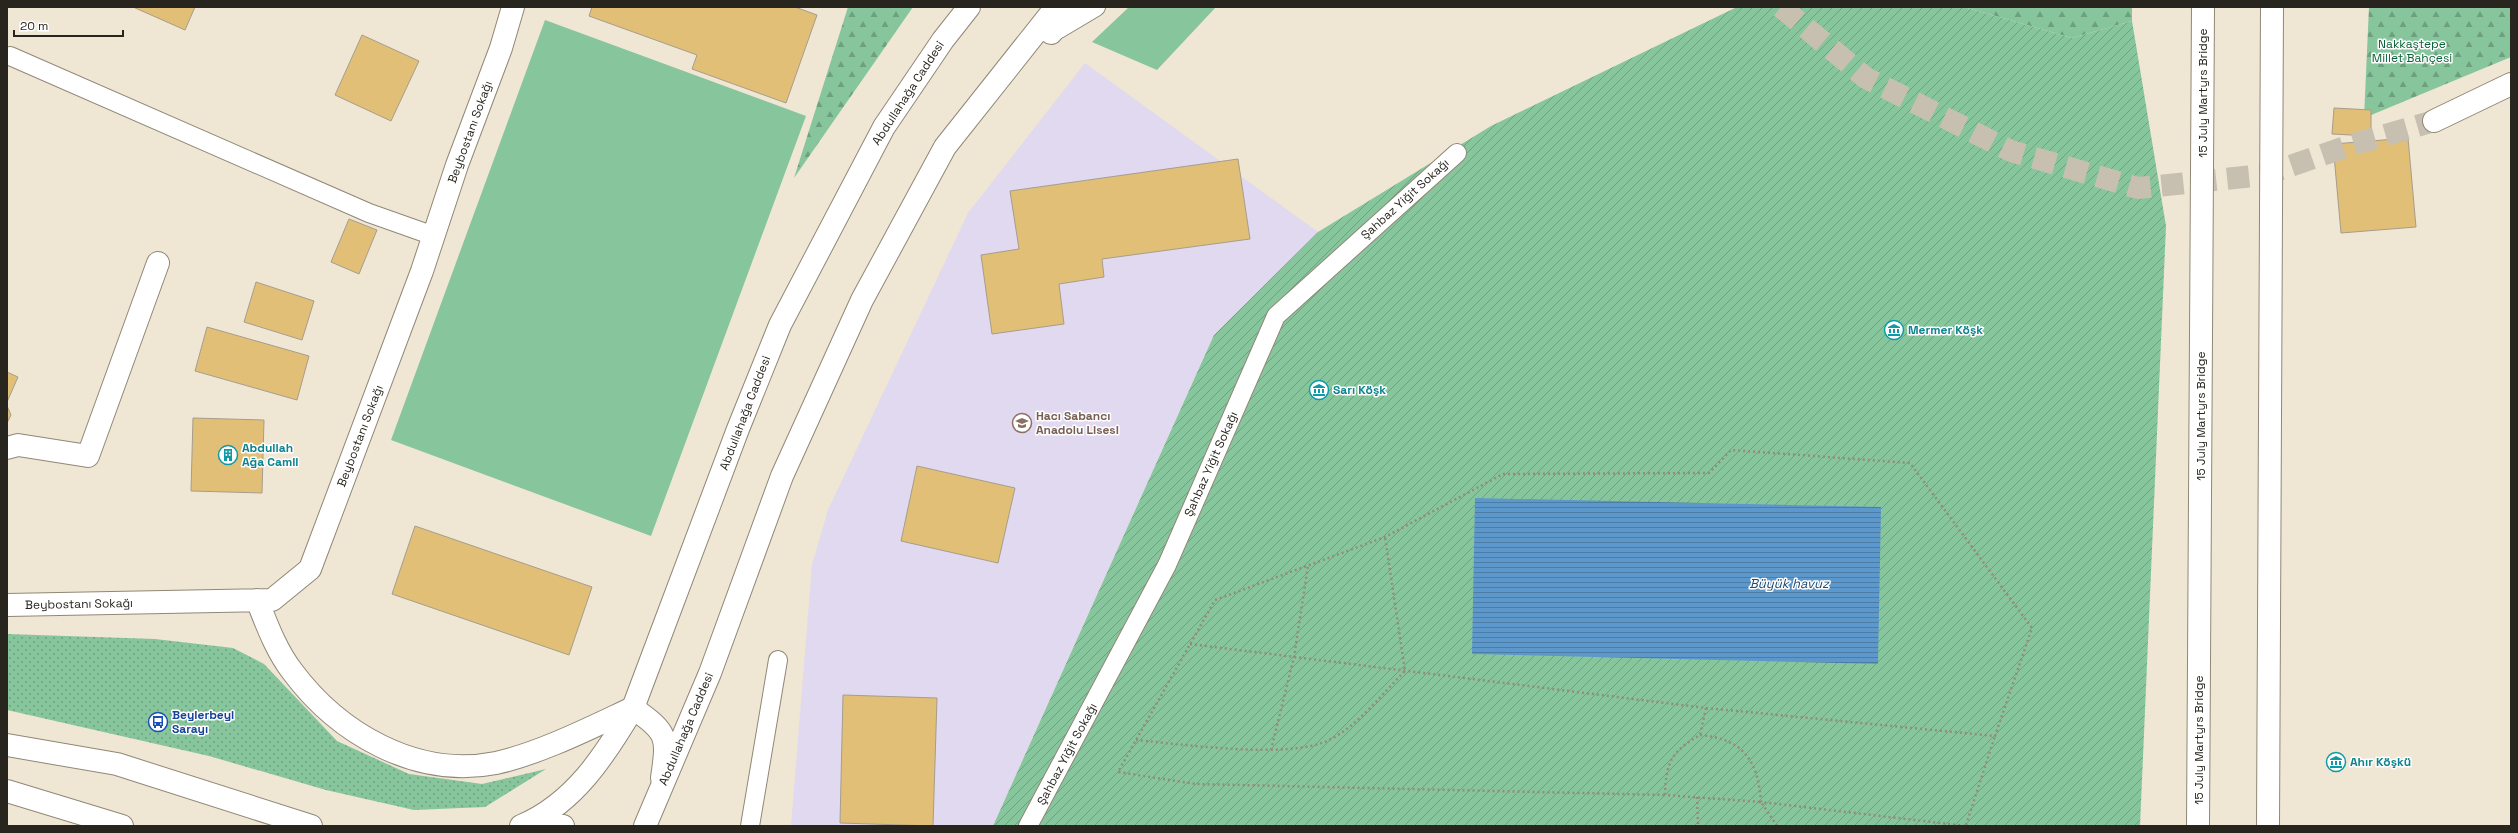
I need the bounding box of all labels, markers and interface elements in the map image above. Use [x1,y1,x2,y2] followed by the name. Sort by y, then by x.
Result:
[14,12,123,38] scale bar
[20,18,48,34] text: 20 m
[2195,28,2211,158] street label: 15 July Martyrs Bridge
[2372,36,2452,66] park label: Nakkaştepe Millet Bahçesi
[868,38,948,148] street label: Abdullahağa Caddesi
[444,79,496,185] street label: Beybostanı Sokağı
[1358,155,1452,243] street label: Şahbaz Yiğit Sokağı
[1883,319,1905,341] museum icon: Mermer Köşk
[1908,322,1983,338] place label: Mermer Köşk
[2193,351,2209,481] street label: 15 July Martyrs Bridge
[716,354,774,472] street label: Abdullahağa Caddesi
[1308,379,1330,401] museum icon: Sarı Köşk
[1333,382,1386,398] place label: Sarı Köşk
[333,383,387,489] street label: Beybostanı Sokağı
[1036,408,1119,438] place label: Hacı Sabancı Anadolu Lisesi
[1181,409,1241,519] street label: Şahbaz Yiğit Sokağı
[1011,412,1033,434] school or university icon: Hacı Sabancı Anadolu Lisesi
[242,440,299,470] place label: Abdullah Ağa Camii
[217,444,239,466] building icon: Abdullah Ağa Camii
[1749,575,1830,592] water label: Büyük havuz
[25,595,133,613] street label: Beybostanı Sokağı
[655,670,717,788] street label: Abdullahağa Caddesi
[2191,675,2207,805] street label: 15 July Martyrs Bridge
[1033,700,1101,808] street label: Şahbaz Yiğit Sokağı
[172,707,234,737] place label: Beylerbeyi Sarayı
[147,711,169,733] bus stop icon: Beylerbeyi Sarayı
[2325,751,2347,773] museum icon: Ahır Köşkü
[2350,754,2411,770] place label: Ahır Köşkü

